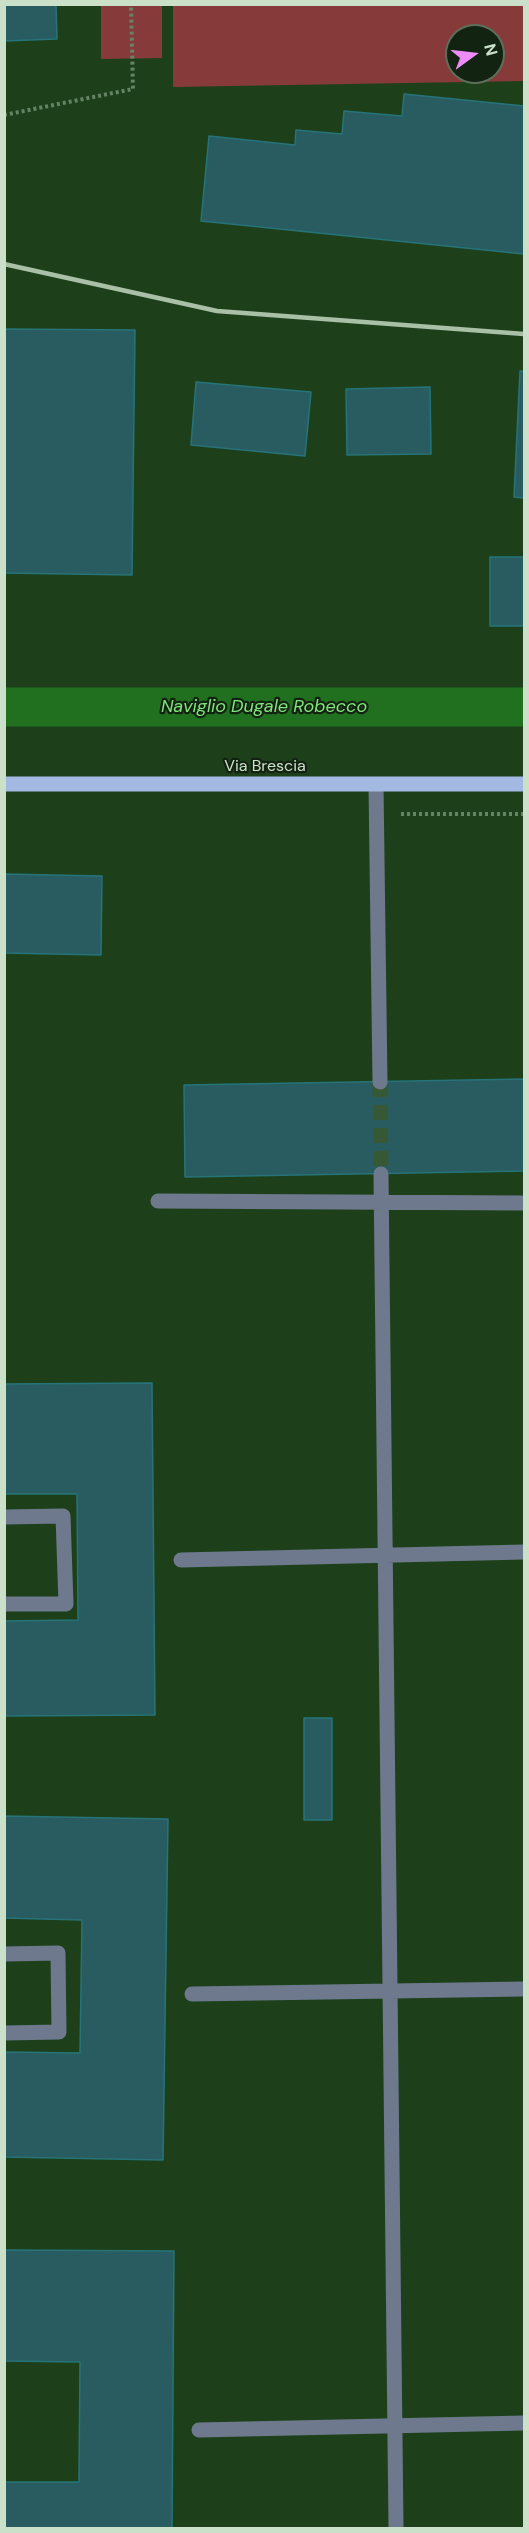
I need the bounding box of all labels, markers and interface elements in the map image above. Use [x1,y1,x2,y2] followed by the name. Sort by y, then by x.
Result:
[445,24,505,84] north arrow
[479,41,503,58] text: N
[161,696,367,718] water label: Naviglio Dugale Robecco
[224,757,306,777] street label: Via Brescia

